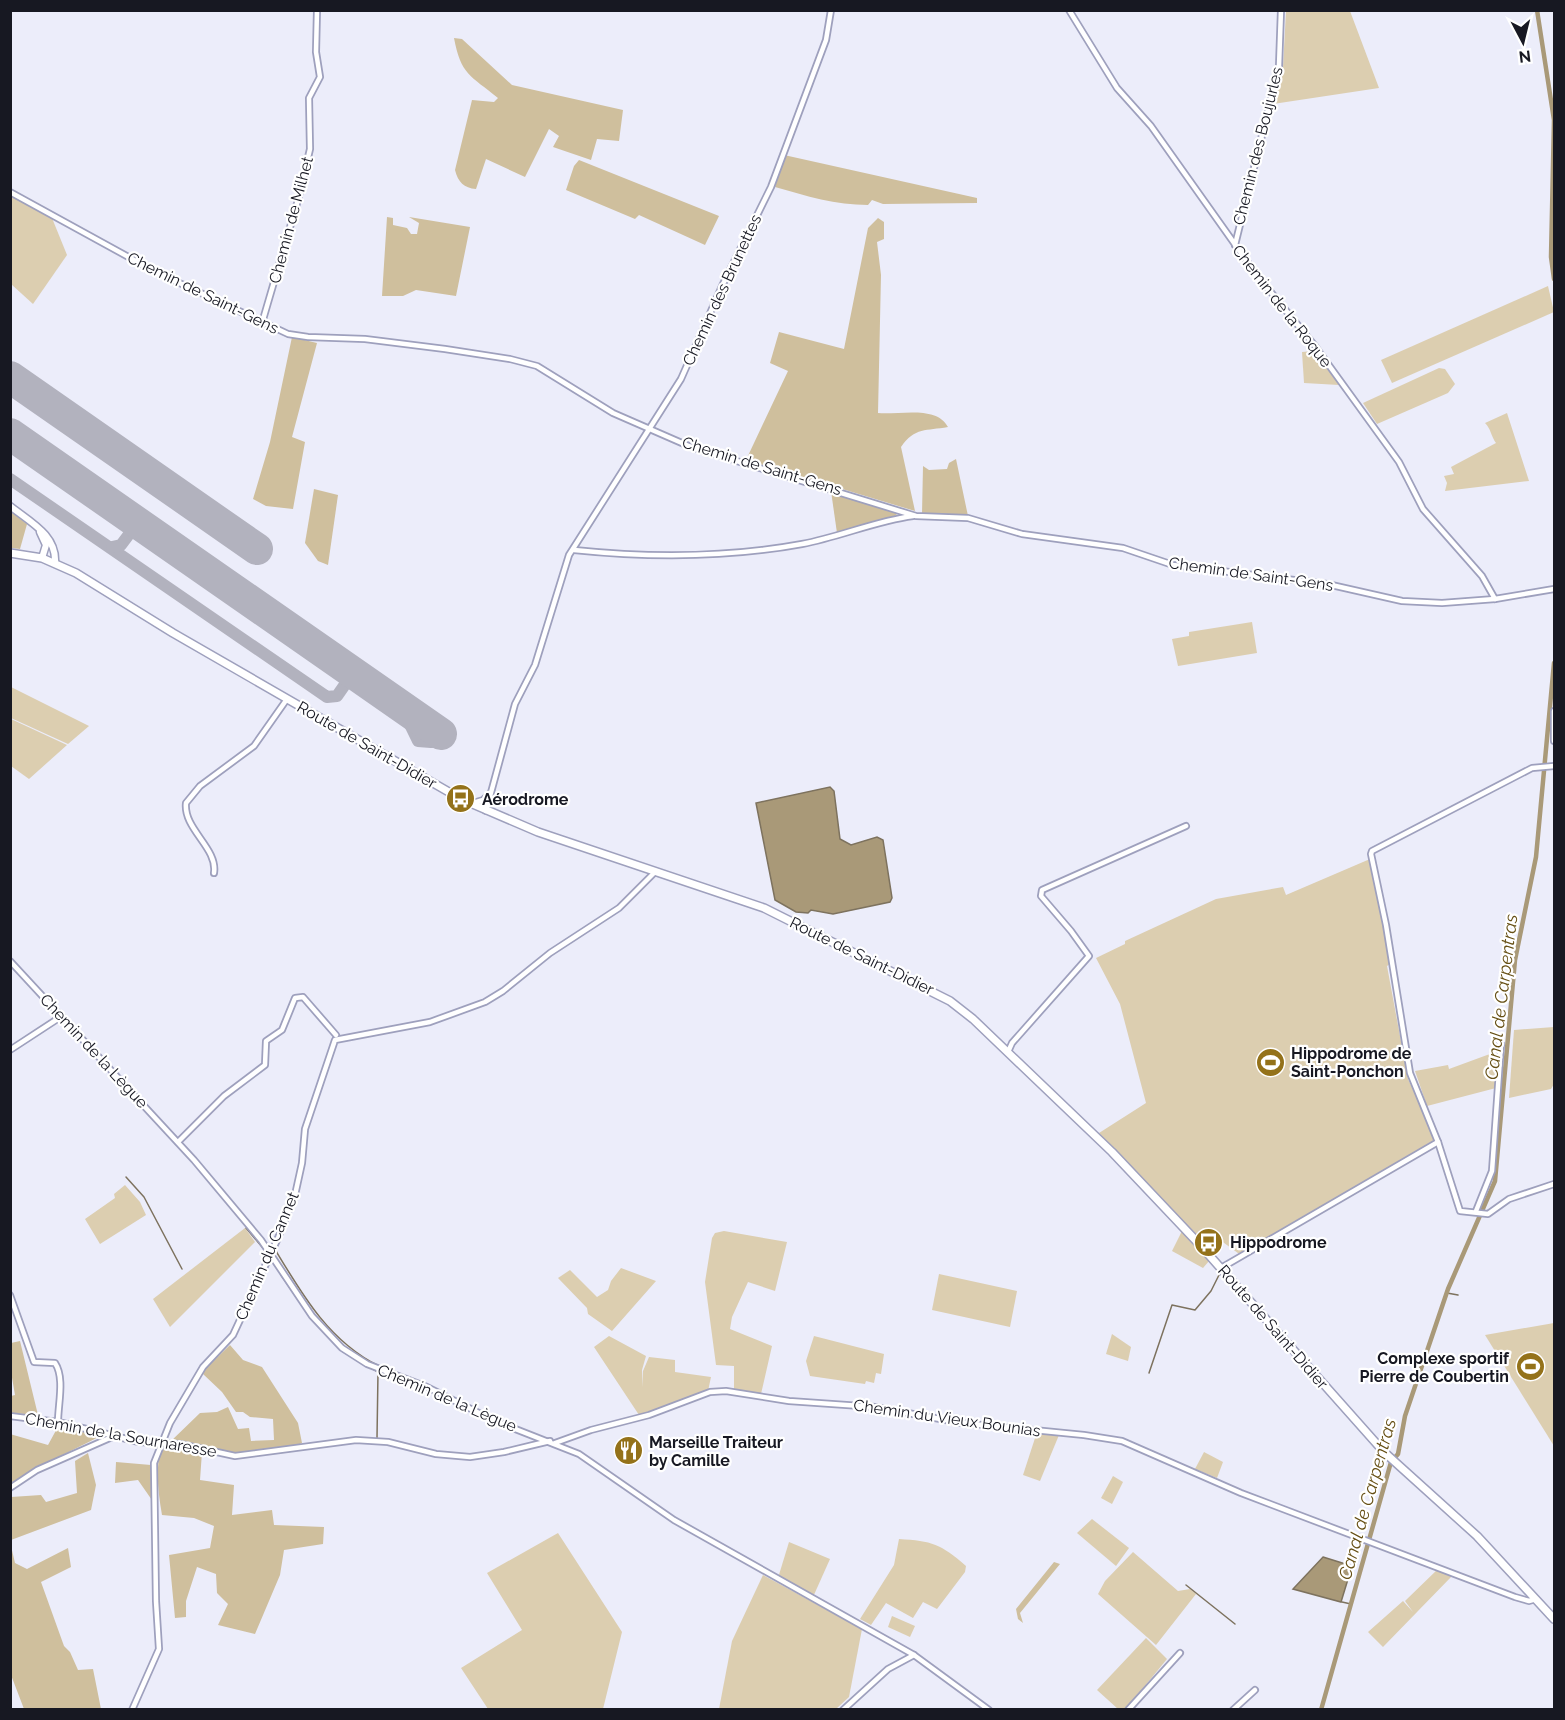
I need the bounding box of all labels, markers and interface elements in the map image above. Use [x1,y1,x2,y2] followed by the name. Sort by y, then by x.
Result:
[1493,12,1553,72] north arrow
[1518,46,1532,67] text: N
[1229,65,1287,227] street label: Chemin des Boujurles
[265,154,317,286] street label: Chemin de Milhet
[679,211,765,369] street label: Chemin des Brunettes
[1228,241,1336,371] street label: Chemin de la Roque
[124,248,282,338] street label: Chemin de Saint-Gens
[680,433,844,499] street label: Chemin de Saint-Gens
[1168,553,1335,595] street label: Chemin de Saint-Gens
[294,697,440,793] street label: Route de Saint-Didier
[445,783,477,815] bus stop icon: Aérodrome
[482,790,569,809] place label: Aérodrome
[1480,912,1522,1081] water label: Canal de Carpentras
[787,913,937,999] street label: Route de Saint-Didier
[36,990,152,1112] street label: Chemin de la Lègue
[1291,1044,1412,1081] place label: Hippodrome de Saint-Ponchon
[1254,1046,1286,1078] sports icon: Hippodrome de Saint-Ponchon
[231,1188,303,1323] street label: Chemin du Cannet
[1193,1226,1225,1258] bus stop icon: Hippodrome
[1230,1233,1327,1252] place label: Hippodrome
[1214,1261,1332,1393] street label: Route de Saint-Didier
[1360,1349,1510,1386] place label: Complexe sportif Pierre de Coubertin
[1514,1351,1546,1383] sports icon: Complexe sportif Pierre de Coubertin
[375,1360,519,1436] street label: Chemin de la Lègue
[852,1395,1042,1441] street label: Chemin du Vieux Bounias
[24,1409,218,1461] street label: Chemin de la Sournaresse
[1334,1415,1400,1582] water label: Canal de Carpentras
[649,1433,783,1470] place label: Marseille Traiteur by Camille
[612,1435,644,1467] restaurant icon: Marseille Traiteur by Camille

